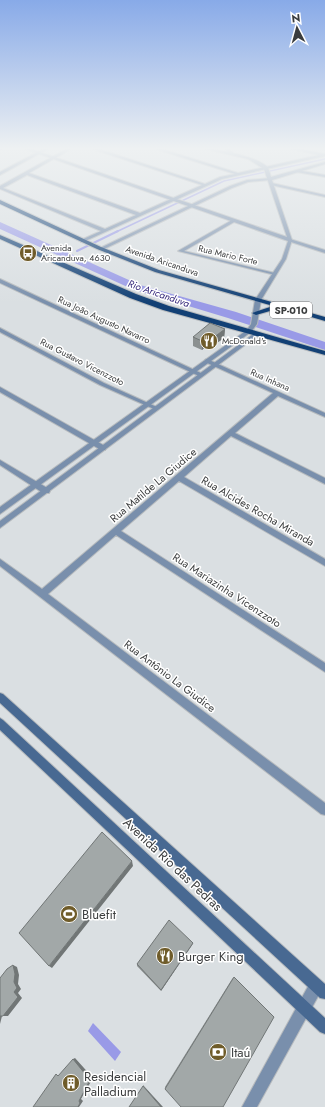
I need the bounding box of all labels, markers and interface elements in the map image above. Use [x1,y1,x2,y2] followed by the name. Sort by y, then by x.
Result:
[277,8,317,48] north arrow
[291,10,301,26] text: N
[41,241,111,264] place label: Avenida Aricanduva, 4630
[197,241,259,268] street label: Rua Mario Forte
[124,242,200,279] street label: Avenida Aricanduva
[18,243,38,263] bus stop icon: Avenida Aricanduva, 4630
[126,276,192,311] water label: Rio Aricanduva
[56,293,152,347] street label: Rua João Augusto Navarro
[270,302,312,318] road number: SP-010
[199,331,219,351] restaurant icon: McDonald's
[222,334,267,347] place label: McDonald's
[38,335,126,388] street label: Rua Gustavo Vicenzzoto
[248,365,292,394] street label: Rua Inhana
[106,444,200,526] street label: Rua Matilde La Giudice
[199,472,317,550] street label: Rua Alcides Rocha Miranda
[170,549,284,631] street label: Rua Mariazinha Vicenzzoto
[121,636,219,716] street label: Rua Antônio La Giudice
[119,813,226,915] street label: Avenida Rio das Pedras
[59,904,79,924] sports icon: Bluefit
[82,905,117,924] place label: Bluefit
[155,946,175,966] restaurant icon: Burger King
[178,947,244,966] place label: Burger King
[208,1042,228,1062] bank icon: Itaú
[231,1043,250,1062] place label: Itaú
[84,1067,146,1101] place label: Residencial Palladium
[61,1073,81,1093] building icon: Residencial Palladium

